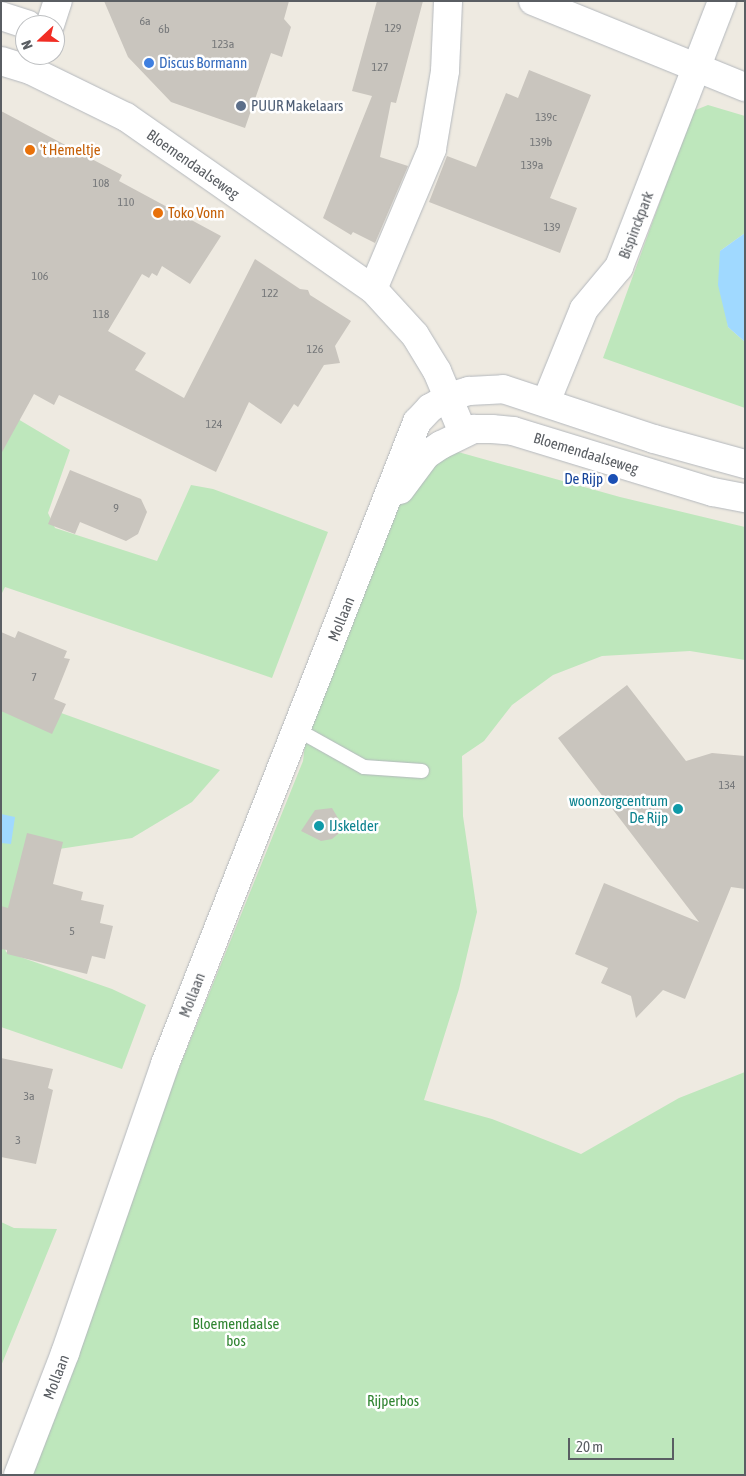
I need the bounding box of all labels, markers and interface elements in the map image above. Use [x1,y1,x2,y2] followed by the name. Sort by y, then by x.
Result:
[15,15,65,65] north arrow
[139,15,151,29] house number: 6a
[385,22,401,36] house number: 129
[158,23,170,37] house number: 6b
[18,38,36,52] text: N
[212,38,234,52] house number: 123a
[159,54,247,72] place label: Discus Bormann
[143,57,155,69] marker: Discus Bormann
[372,61,388,75] house number: 127
[251,97,343,115] place label: PUUR Makelaars
[235,100,247,112] marker: PUUR Makelaars
[535,111,557,125] house number: 139c
[143,125,243,203] street label: Bloemendaalseweg
[530,136,552,150] house number: 139b
[40,141,101,159] place label: 't Hemeltje
[24,144,36,156] marker: 't Hemeltje
[521,159,543,173] house number: 139a
[93,177,109,191] house number: 108
[615,189,657,261] street label: Bispinckpark
[118,196,134,210] house number: 110
[168,204,225,222] place label: Toko Vonn
[152,207,164,219] marker: Toko Vonn
[544,221,560,235] house number: 139
[32,270,48,284] house number: 106
[262,287,278,301] house number: 122
[93,308,109,322] house number: 118
[307,343,323,357] house number: 126
[206,418,222,432] house number: 124
[531,428,641,478] street label: Bloemendaalseweg
[564,470,603,488] place label: De Rijp
[607,473,619,485] marker: De Rijp
[113,502,119,516] house number: 9
[324,594,358,644] street label: Mollaan
[31,671,37,685] house number: 7
[719,779,735,793] house number: 134
[569,791,668,826] place label: woonzorgcentrum De Rijp
[672,803,684,815] marker: woonzorgcentrum De Rijp
[329,817,378,835] place label: IJskelder
[313,820,325,832] marker: IJskelder
[69,925,75,939] house number: 5
[175,970,209,1020] street label: Mollaan
[23,1090,35,1104] house number: 3a
[15,1134,21,1148] house number: 3
[193,1314,279,1349] park label: Bloemendaalse bos
[39,1352,73,1402] street label: Mollaan
[367,1392,419,1410] park label: Rijperbos
[571,1428,677,1460] scale bar
[576,1438,603,1455] text: 20 m

